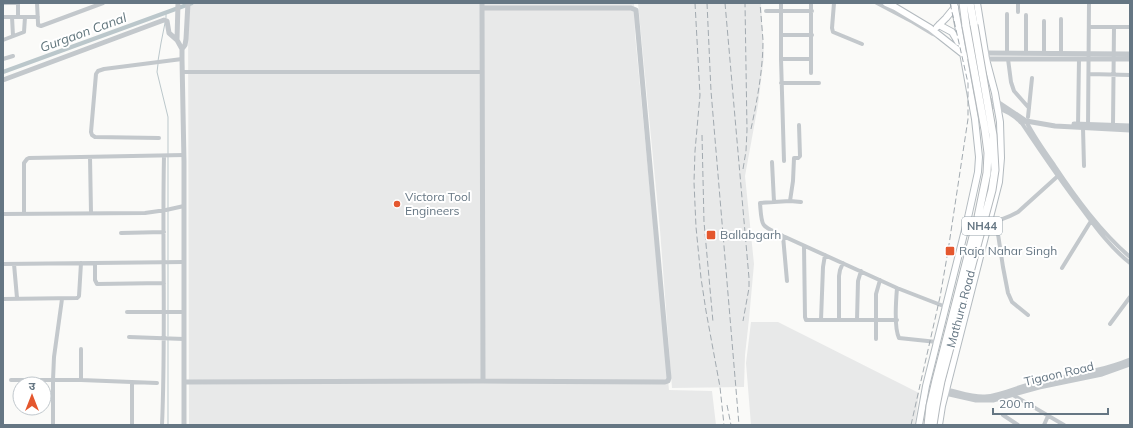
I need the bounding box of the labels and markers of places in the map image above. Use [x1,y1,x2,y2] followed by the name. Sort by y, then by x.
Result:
[405,189,471,218] place label: Victora Tool Engineers
[392,199,402,209] marker: Victora Tool Engineers
[720,227,781,242] place label: Ballabgarh
[705,229,717,241] marker: Ballabgarh
[959,243,1057,258] place label: Raja Nahar Singh
[944,245,956,257] marker: Raja Nahar Singh

